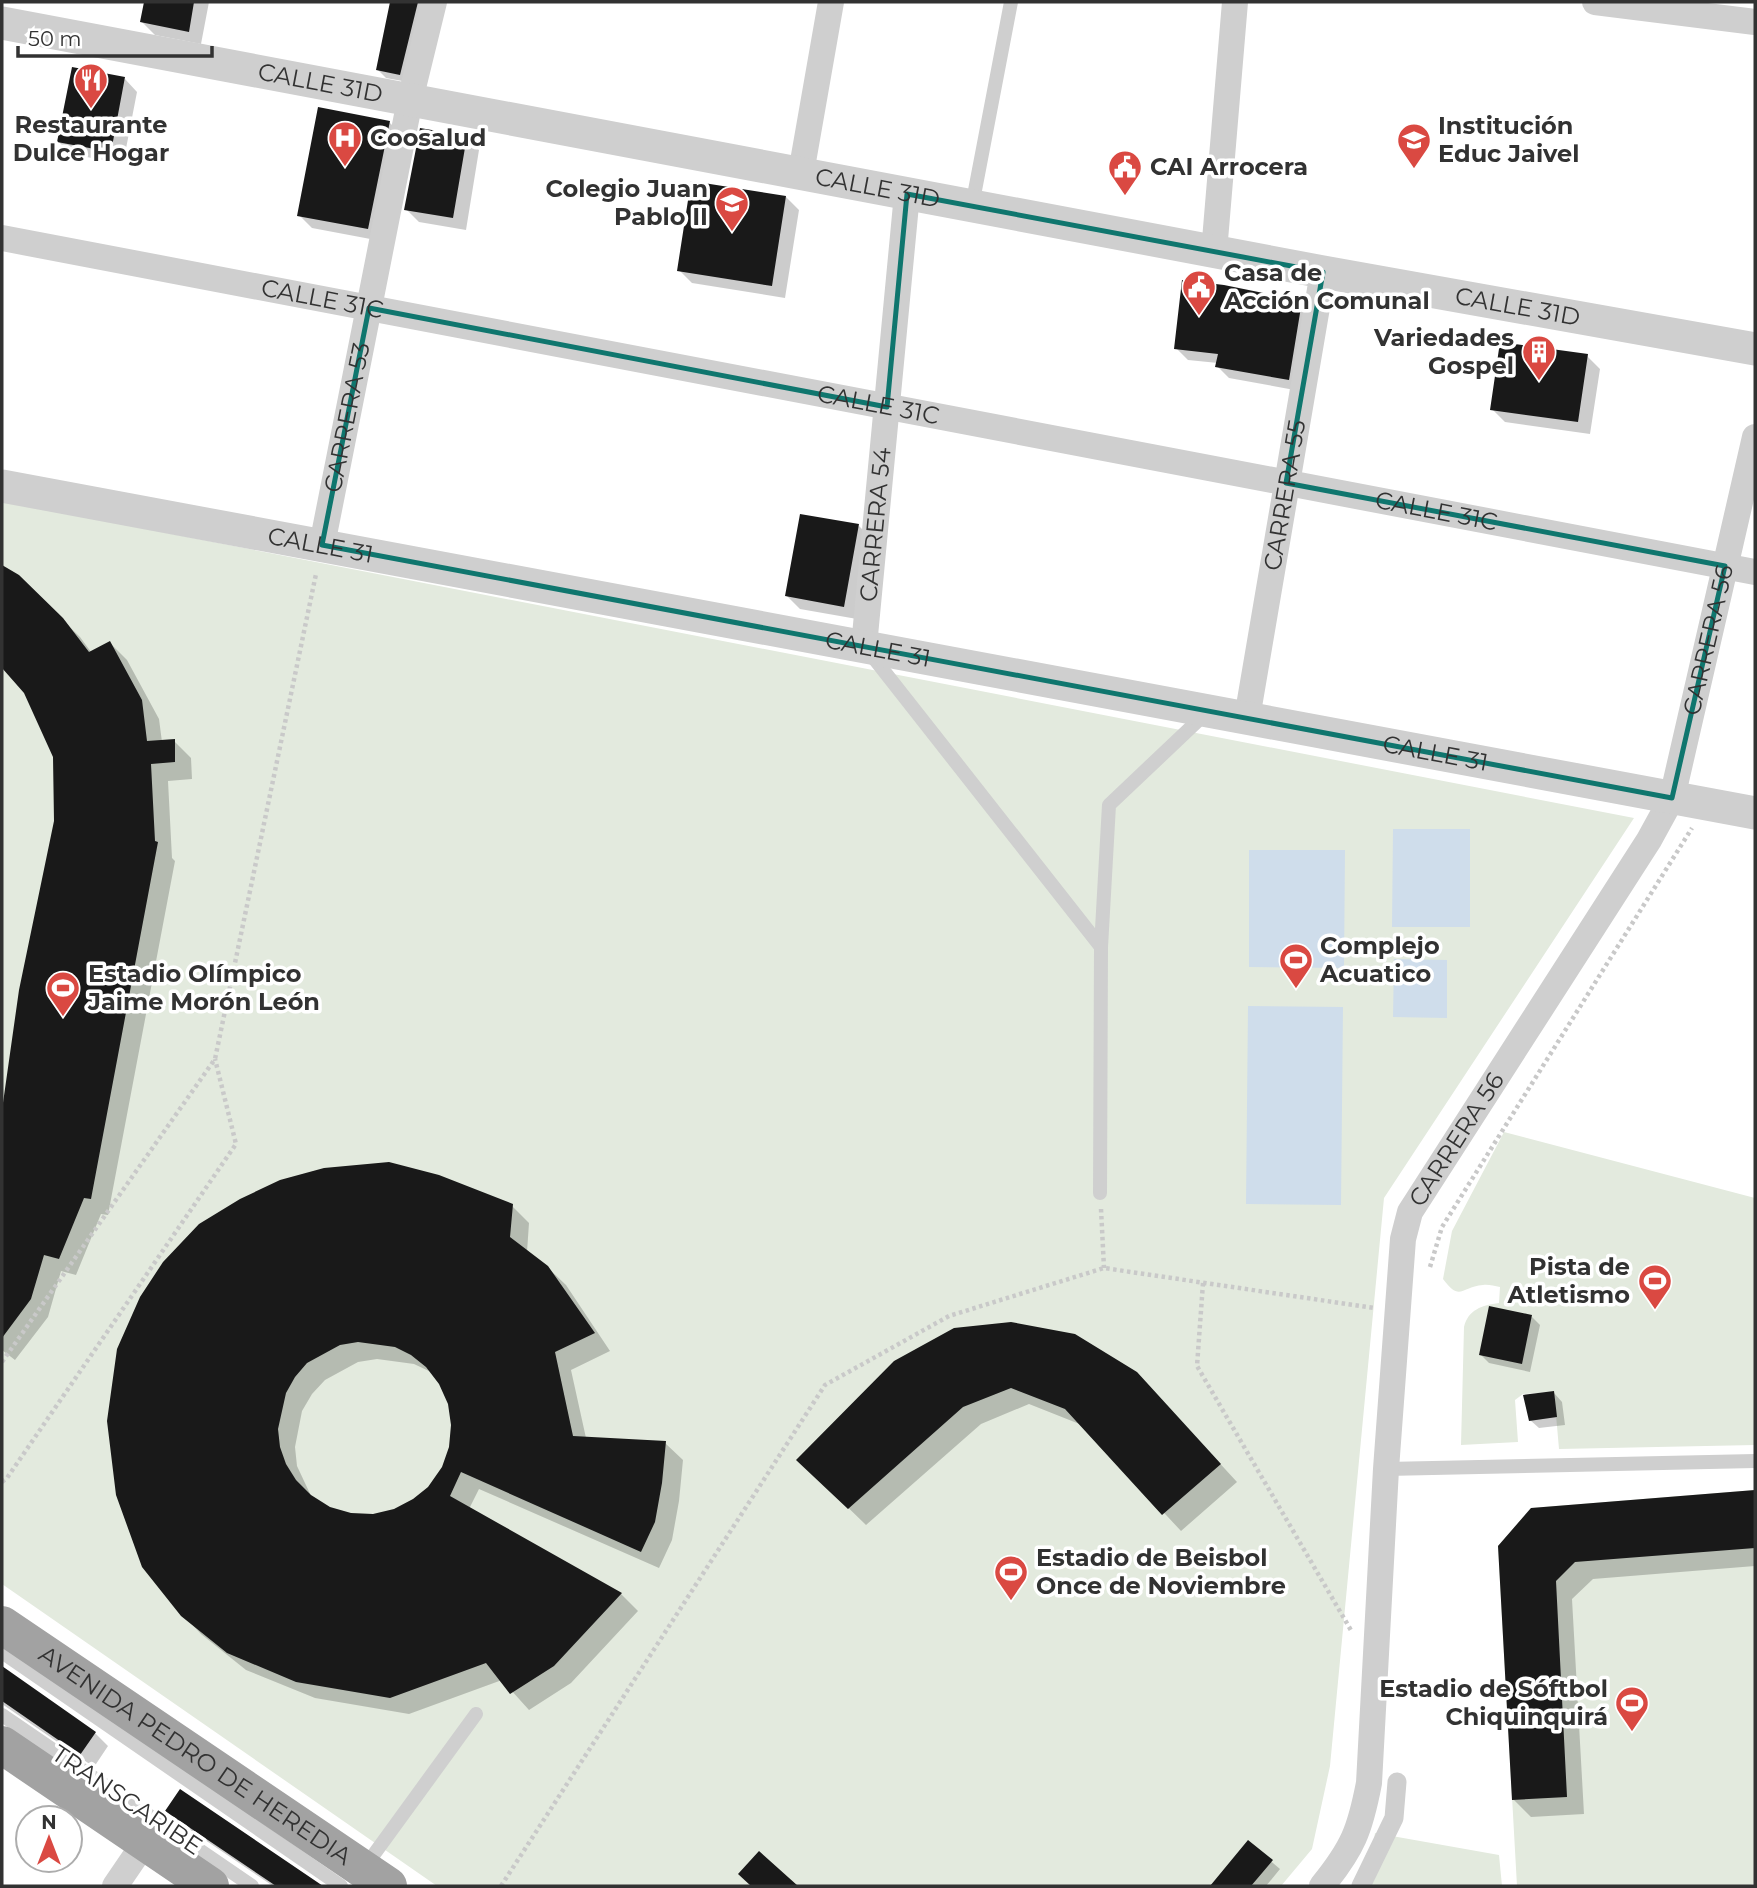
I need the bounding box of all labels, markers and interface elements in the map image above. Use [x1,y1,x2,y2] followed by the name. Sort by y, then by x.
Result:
[18,14,212,58] scale bar
[28,26,82,51] text: 50 m
[256,57,385,108] street label: CALLE 31D
[72,61,110,110] restaurant icon: Restaurante Dulce Hogar
[13,110,169,167] place label: Restaurante Dulce Hogar
[1438,111,1579,168] place label: Institución Educ Jaivel
[326,119,364,168] hospital icon: Coosalud
[1395,121,1433,170] school or university icon: Institución Educ Jaivel
[370,123,486,152] place label: Coosalud
[1106,148,1144,197] public building icon: CAI Arrocera
[1150,152,1308,181] place label: CAI Arrocera
[813,162,943,214] street label: CALLE 31D
[545,174,708,231] place label: Colegio Juan Pablo II
[713,184,751,233] school or university icon: Colegio Juan Pablo II
[1223,258,1430,315] place label: Casa de Acción Comunal
[1180,268,1218,317] public building icon: Casa de Acción Comunal
[259,273,386,324] street label: CALLE 31C
[1453,281,1583,332] street label: CALLE 31D
[1373,323,1514,380] place label: Variedades Gospel
[1520,333,1558,382] building icon: Variedades Gospel
[318,340,376,495] street label: CARRERA 53
[815,379,942,430] street label: CALLE 31C
[1257,418,1312,573] street label: CARRERA 55
[853,446,897,603] street label: CARRERA 54
[1373,485,1500,537] street label: CALLE 31C
[266,521,376,569] street label: CALLE 31
[1676,562,1739,718] street label: CARRERA 56
[823,625,933,673] street label: CALLE 31
[1380,729,1490,777] street label: CALLE 31
[1319,931,1440,988] place label: Complejo Acuatico
[1277,941,1315,990] sports icon: Complejo Acuatico
[87,959,320,1016] place label: Estadio Olímpico Jaime Morón León
[44,969,82,1018] sports icon: Estadio Olímpico Jaime Morón León
[1402,1067,1510,1212] street label: CARRERA 56
[1507,1252,1630,1309] place label: Pista de Atletismo
[1636,1262,1674,1311] sports icon: Pista de Atletismo
[1036,1543,1286,1600] place label: Estadio de Beisbol Once de Noviembre
[992,1553,1030,1602] sports icon: Estadio de Beisbol Once de Noviembre
[33,1639,357,1871] street label: AVENIDA PEDRO DE HEREDIA
[1379,1674,1608,1731] place label: Estadio de Sóftbol Chiquinquirá
[1613,1684,1651,1733] sports icon: Estadio de Sóftbol Chiquinquirá
[47,1739,208,1861] street label: TRANSCARIBE
[14,1804,84,1874] north arrow

